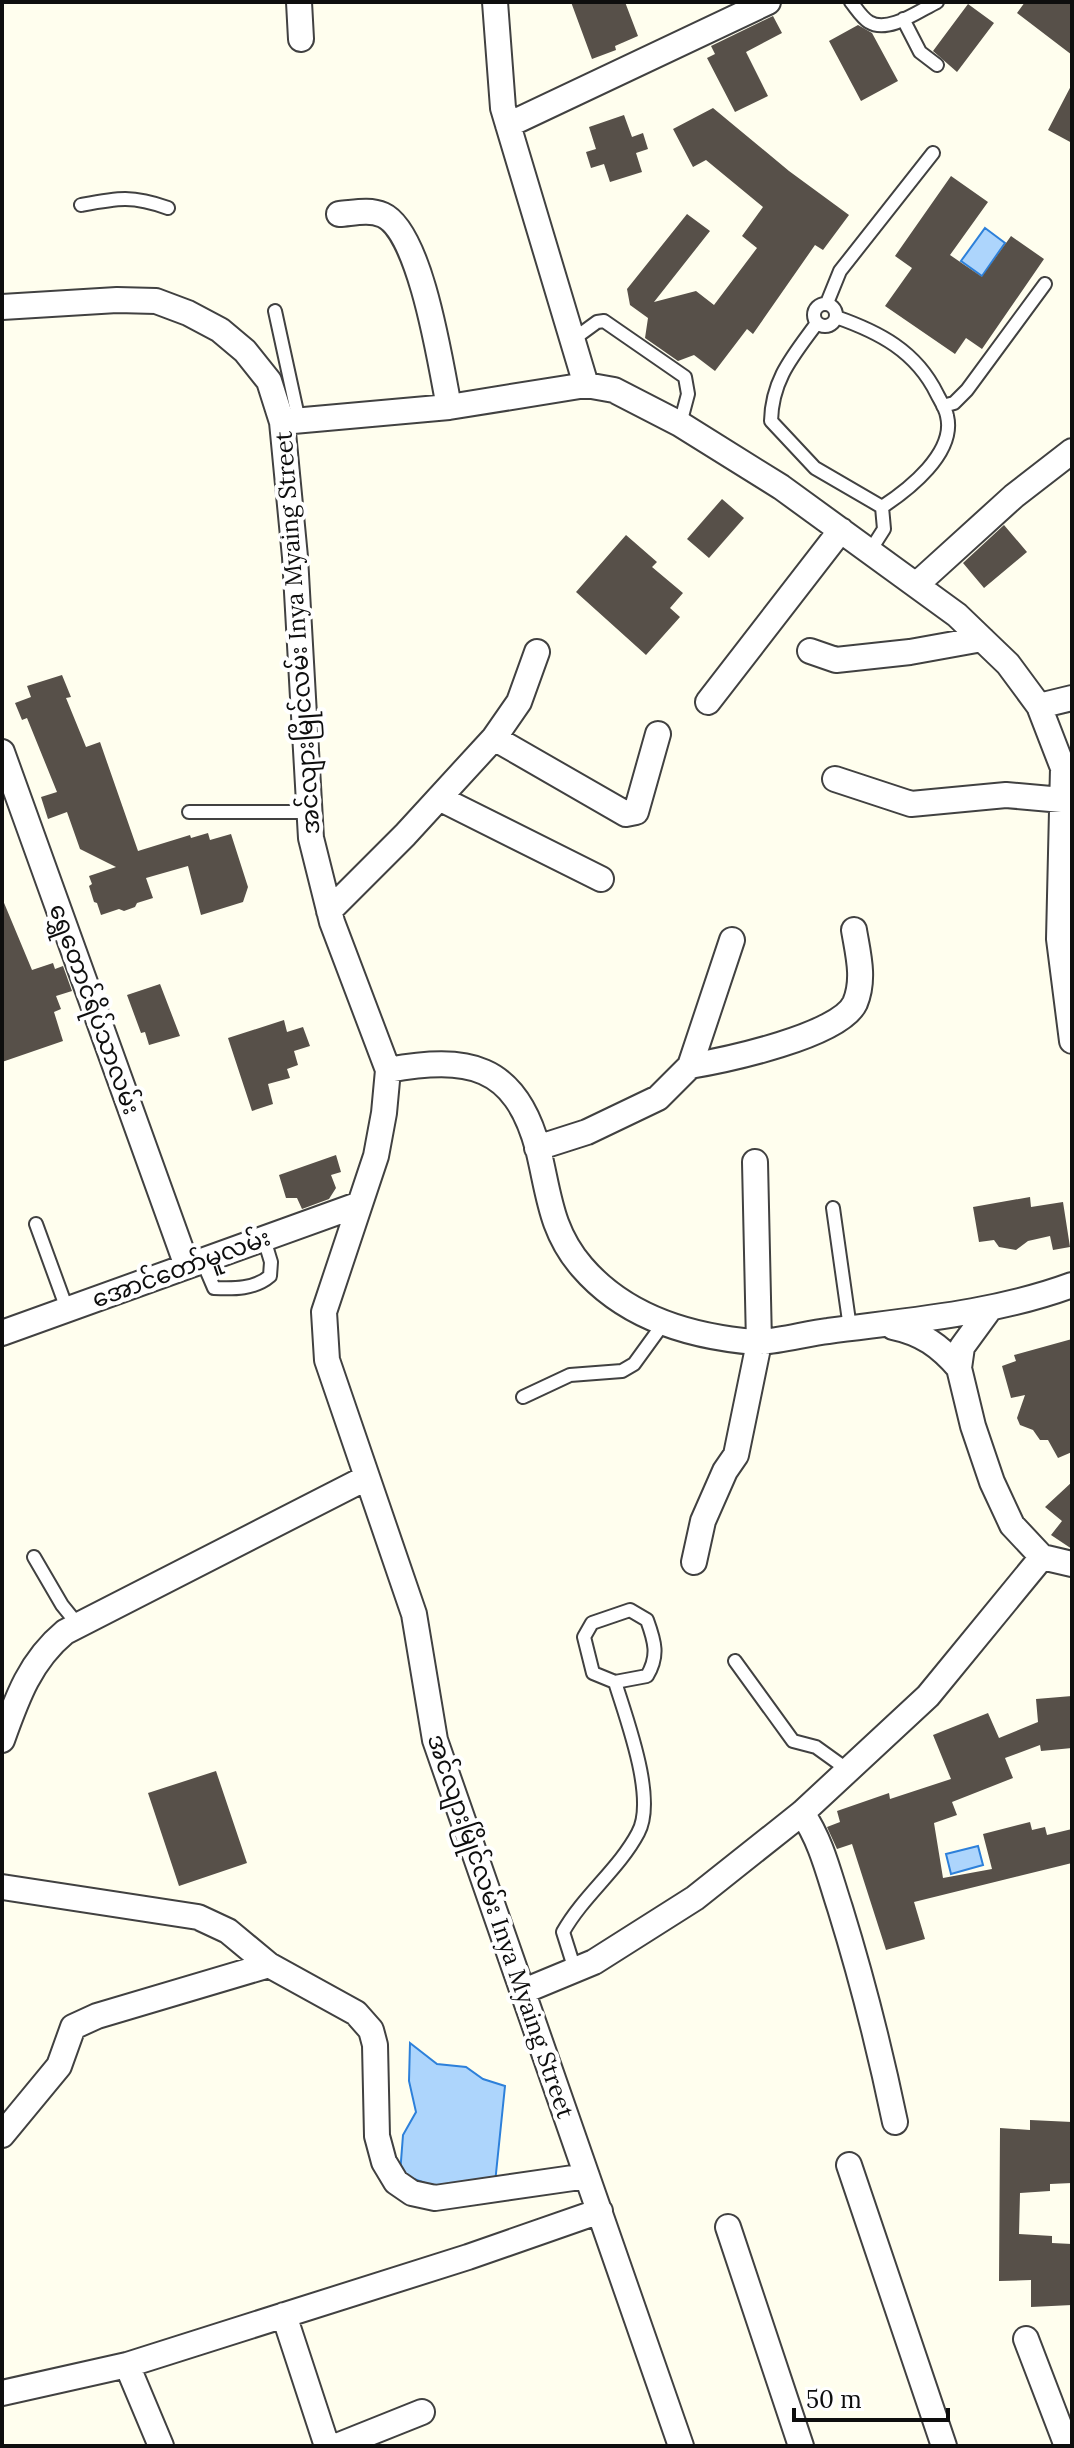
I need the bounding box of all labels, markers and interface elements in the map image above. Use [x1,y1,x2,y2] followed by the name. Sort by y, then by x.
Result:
[267,429,331,836] street label: အင်လျားမြိုင်လမ်း Inya Myaing Street
[39,899,148,1120] street label: ရွှေတောင်ရိပ်သာလမ်း
[88,1221,276,1318] street label: အောင်တော်မူလမ်း
[417,1730,582,2124] street label: အင်လျားမြိုင်လမ်း Inya Myaing Street
[794,2372,948,2422] scale bar
[806,2384,862,2415] text: 50 m

